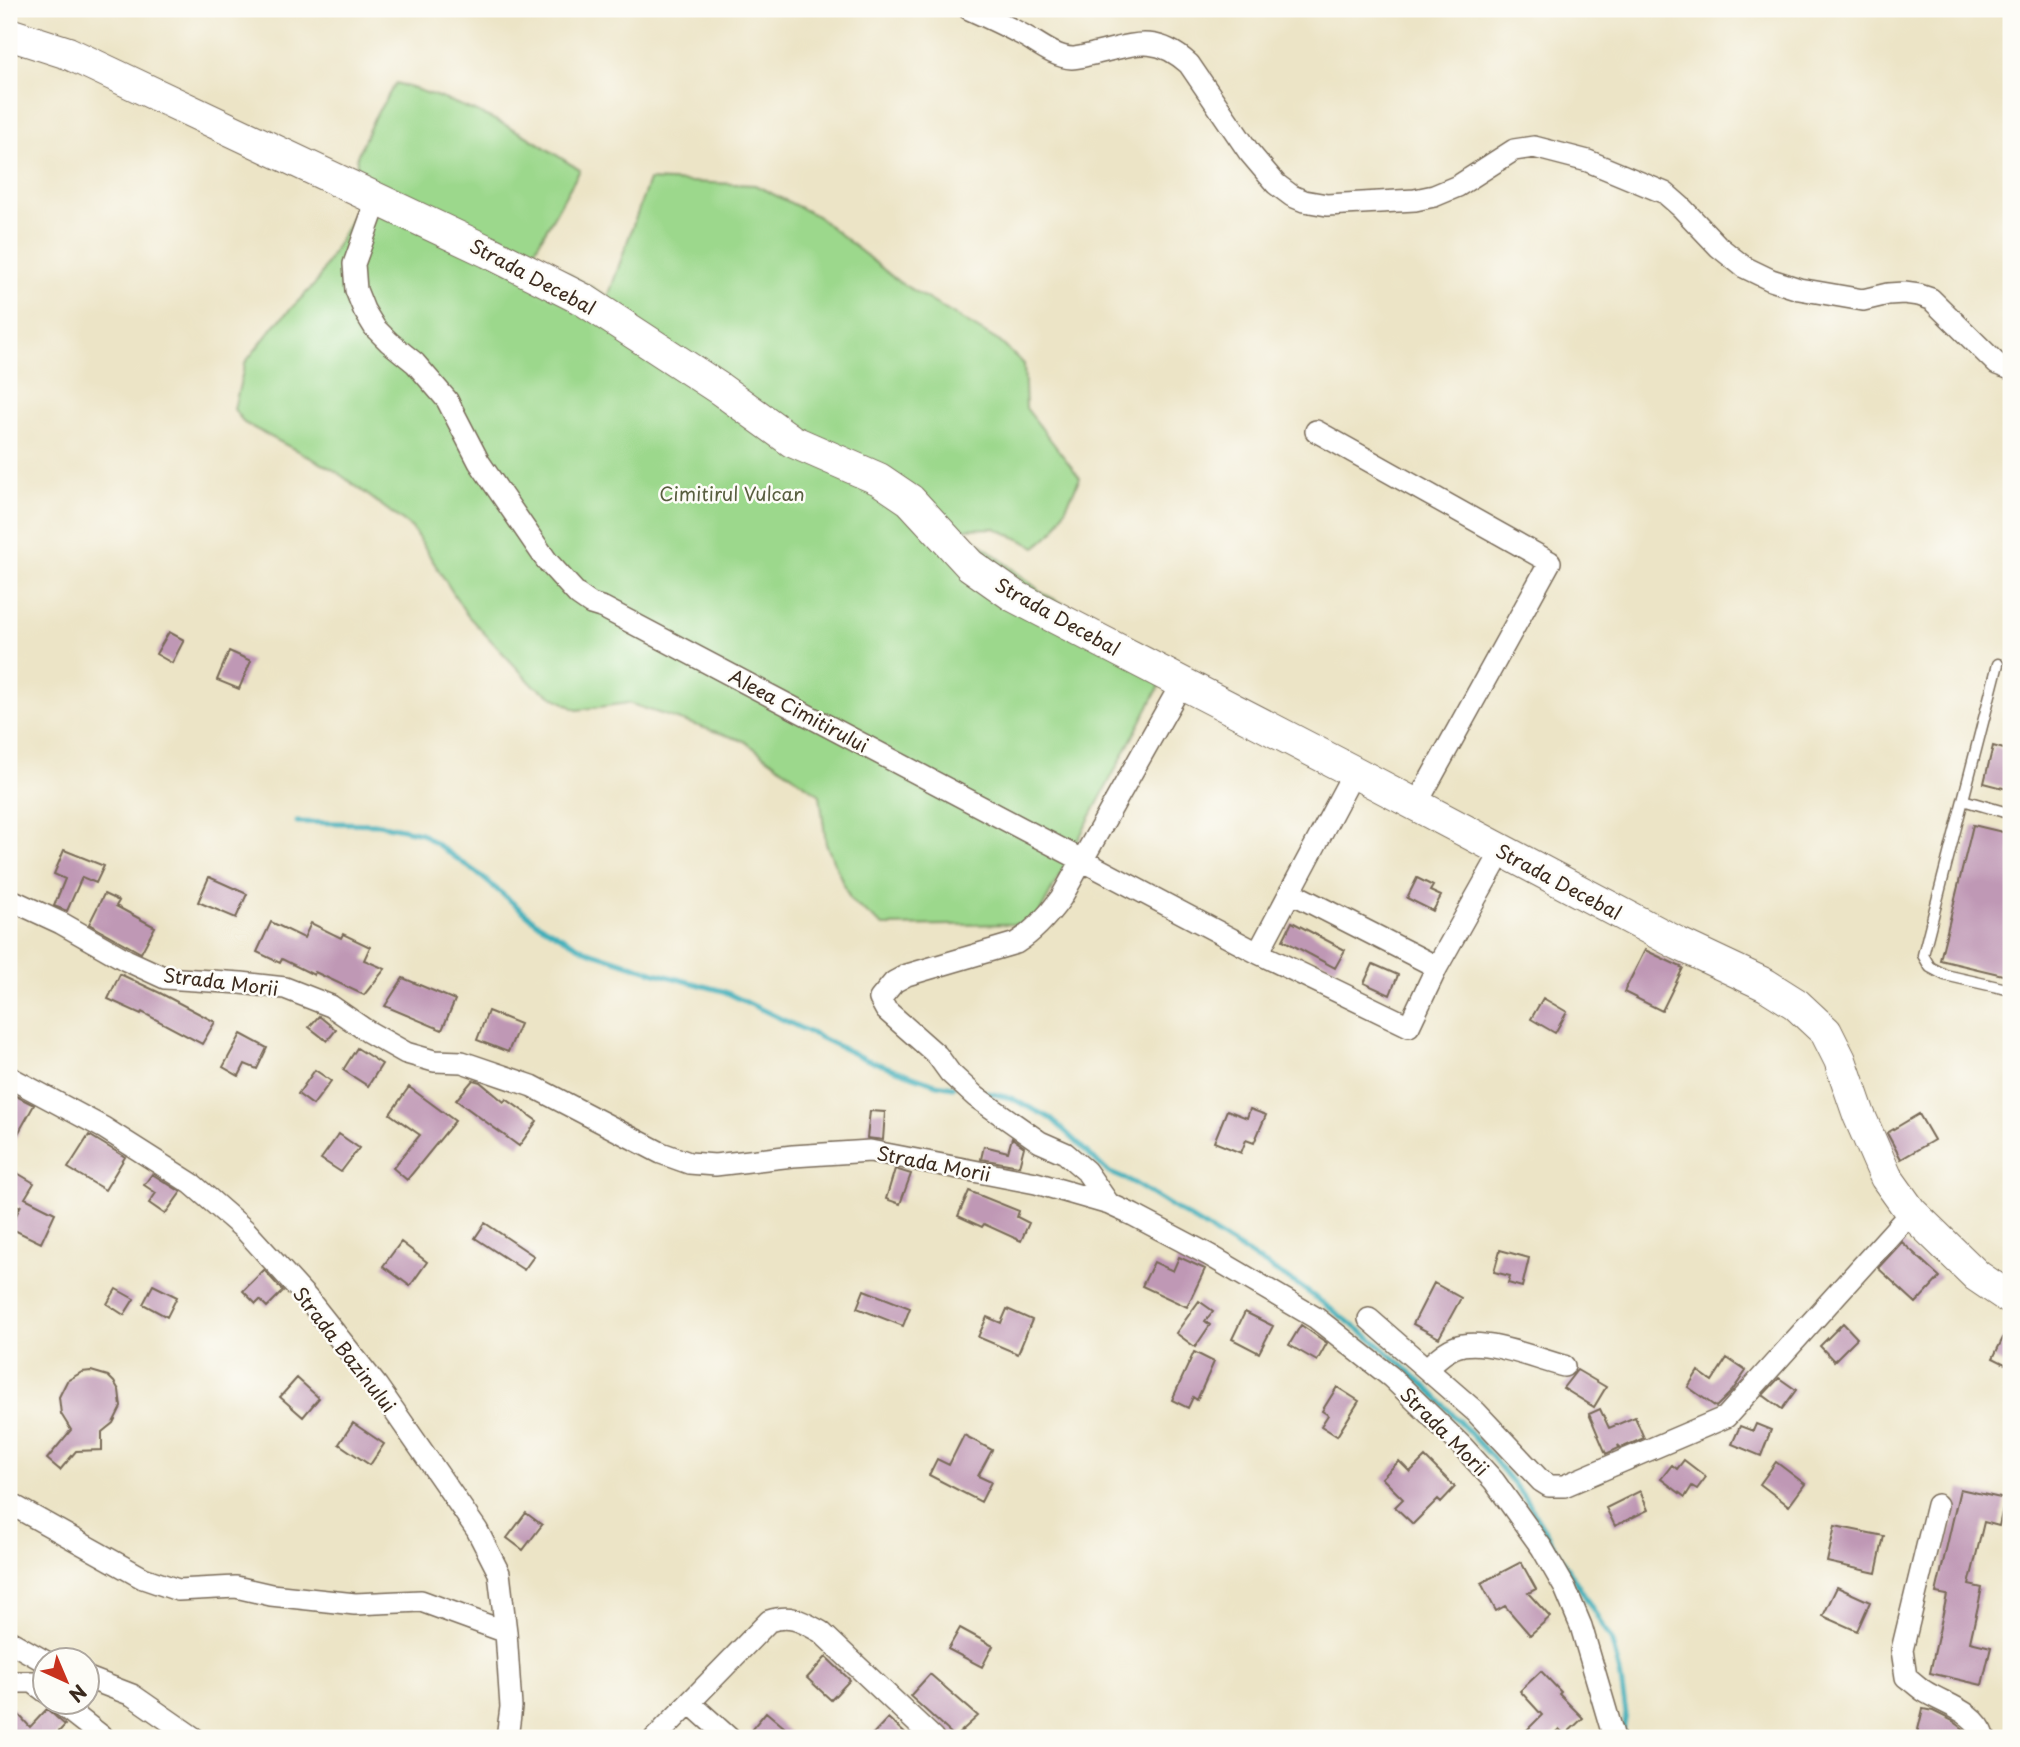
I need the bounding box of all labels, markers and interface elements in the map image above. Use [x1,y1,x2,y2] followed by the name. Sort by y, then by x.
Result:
[465,231,601,321] street label: Strada Decebal
[659,479,805,507] park label: Cimitirul Vulcan
[990,570,1126,662] street label: Strada Decebal
[724,661,874,759] street label: Aleea Cimitirului
[1491,836,1627,926] street label: Strada Decebal
[162,960,280,1002] street label: Strada Morii
[875,1138,993,1188] street label: Strada Morii
[287,1280,403,1418] street label: Strada Bazinului
[1394,1380,1496,1482] street label: Strada Morii
[32,1646,102,1716] north arrow
[63,1679,94,1709] text: N

